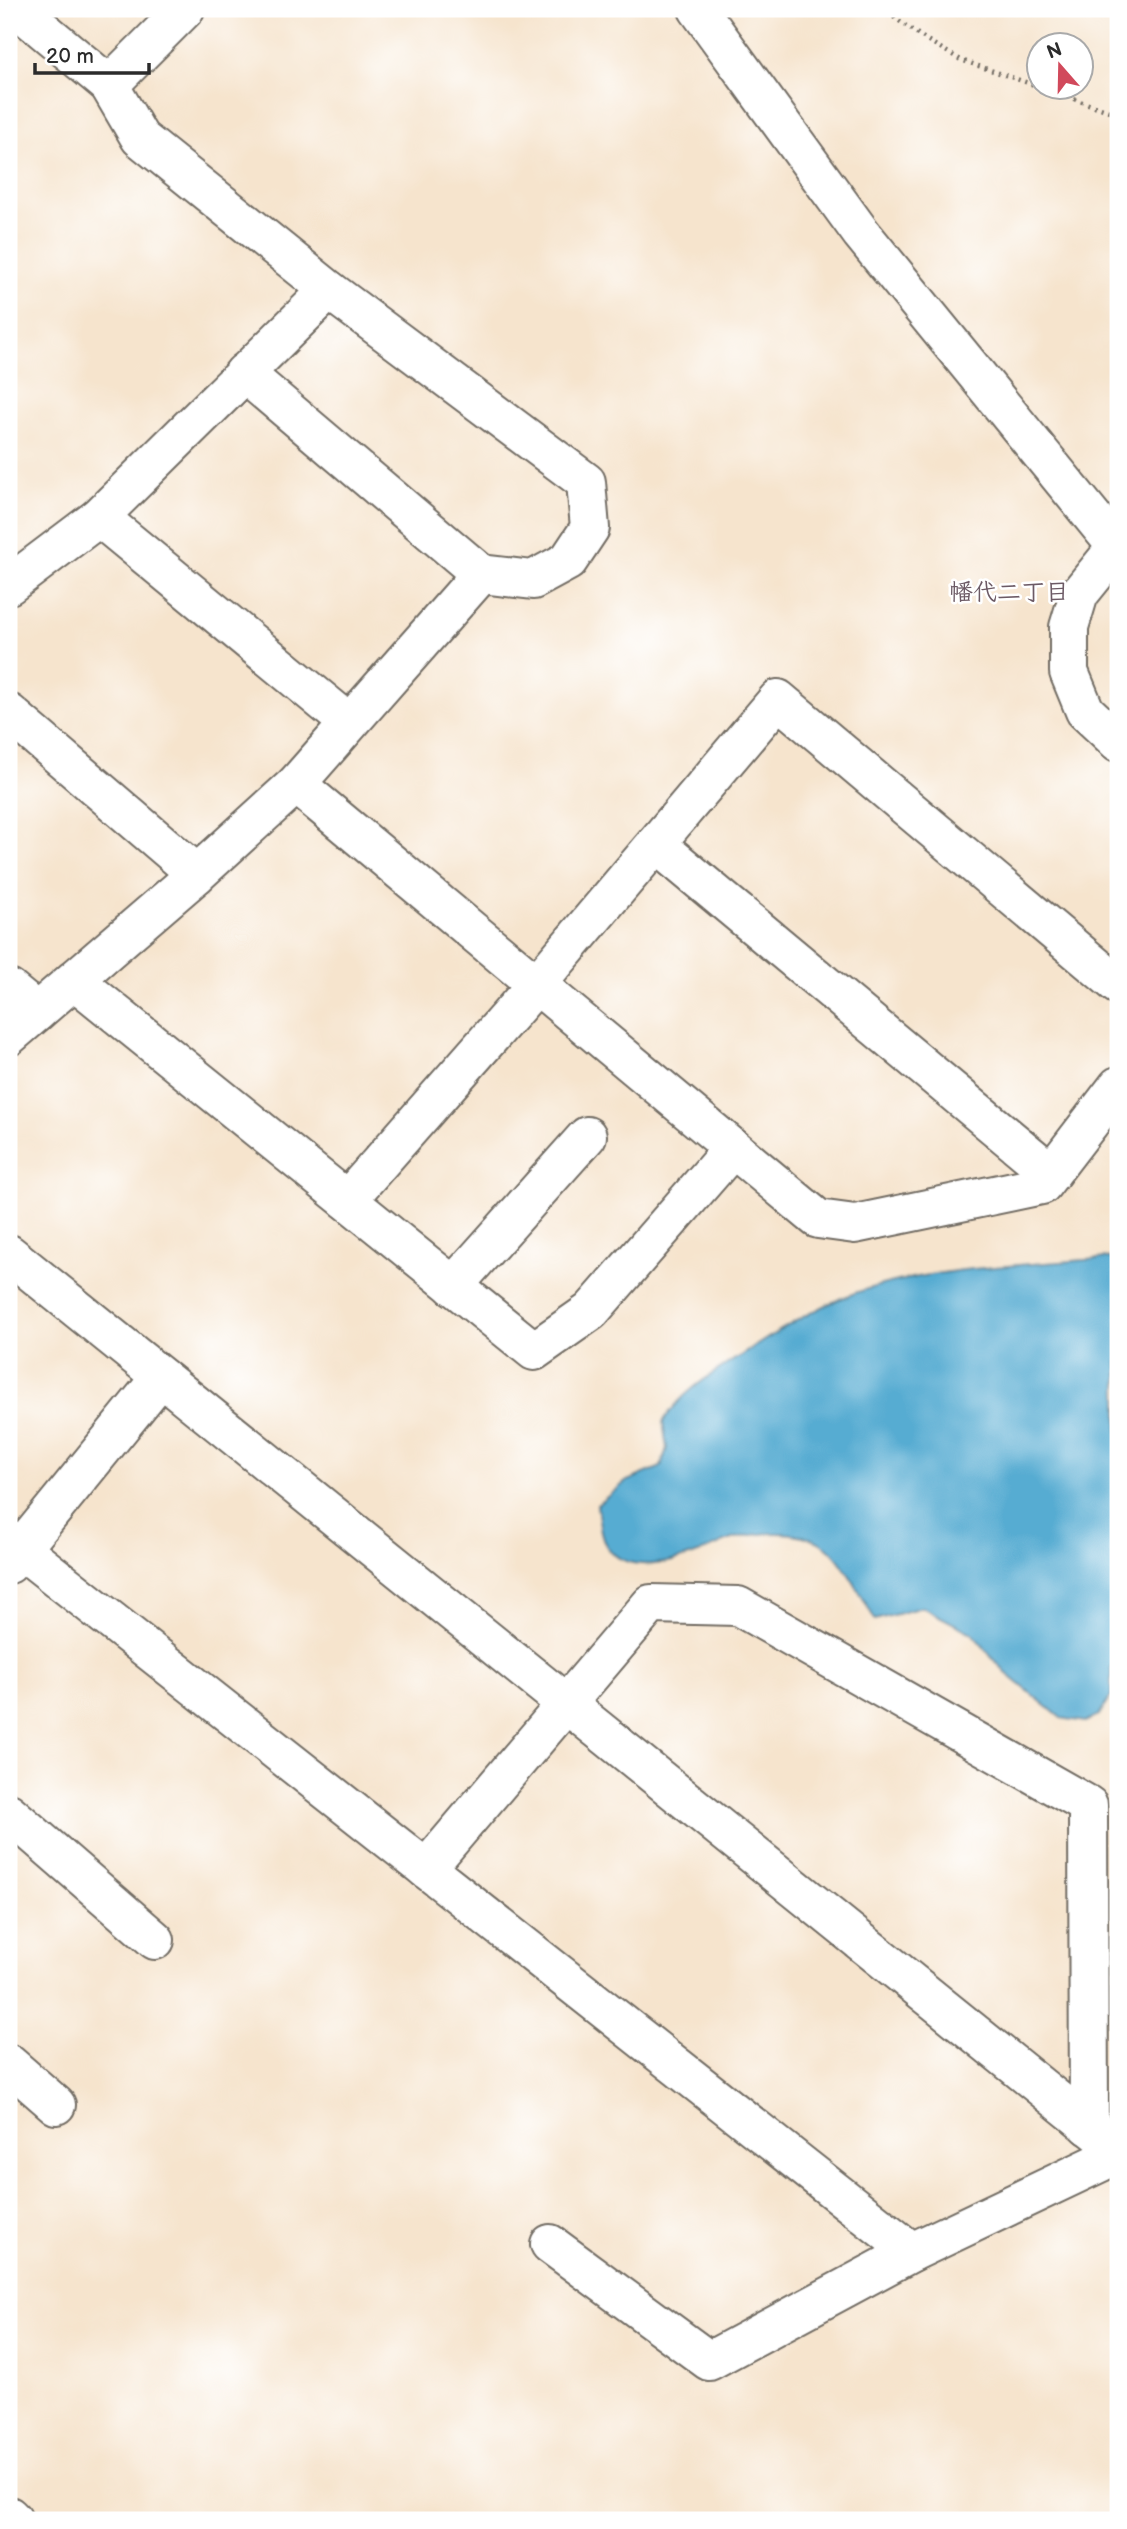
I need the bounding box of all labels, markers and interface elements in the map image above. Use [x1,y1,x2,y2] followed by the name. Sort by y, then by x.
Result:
[35,32,149,76] scale bar
[1026,32,1096,102] north arrow
[1044,38,1065,65] text: N
[46,44,94,69] text: 20 m
[949,578,1069,607] district label: 幡代二丁目

